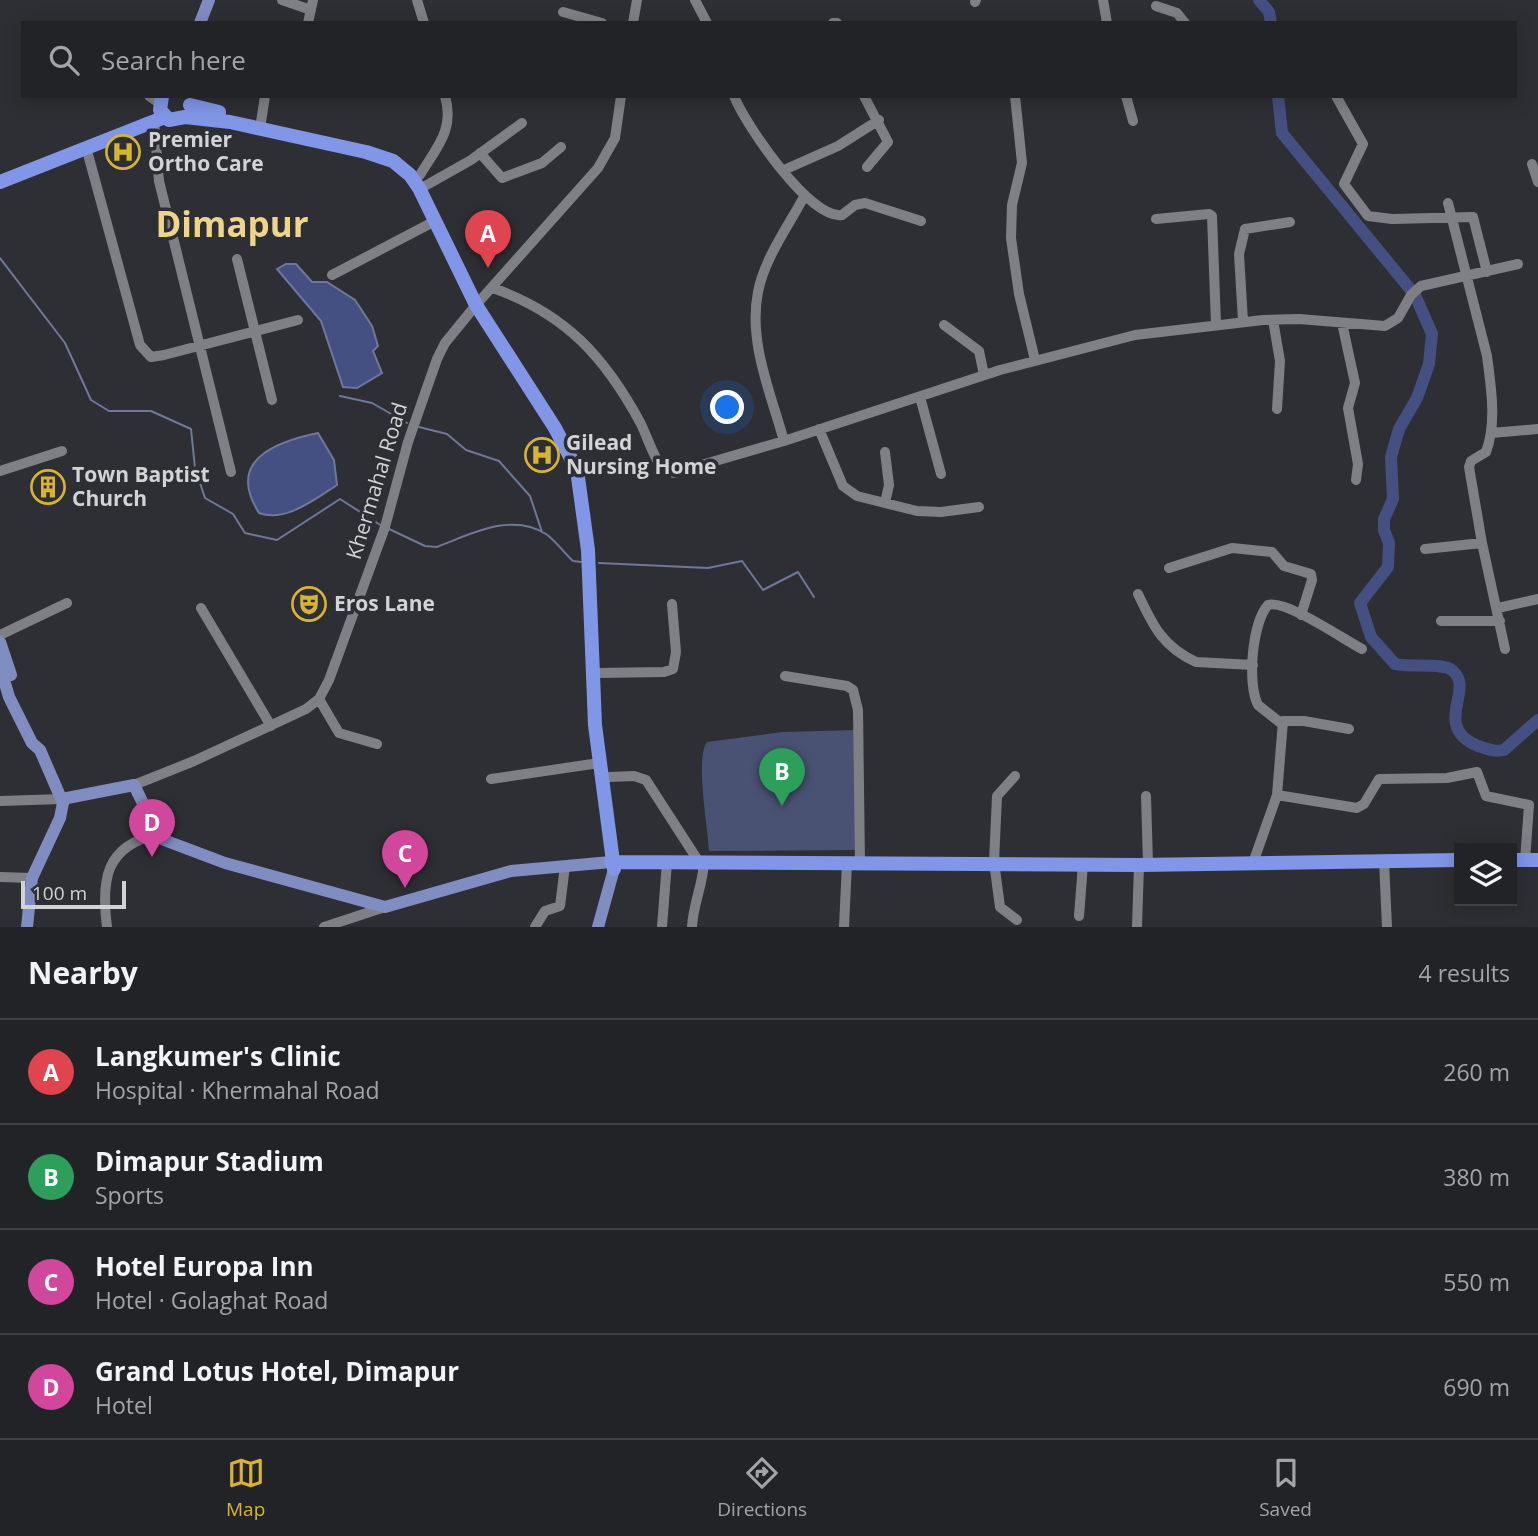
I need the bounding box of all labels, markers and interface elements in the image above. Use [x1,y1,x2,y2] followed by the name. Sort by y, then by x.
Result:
[21,21,1517,98] search box
[45,41,83,79] icon: search
[101,42,246,78] text: Search here
[148,125,264,177] place label: Premier Ortho Care
[104,133,142,171] hospital icon: Premier Ortho Care
[155,200,309,247] district label: Dimapur
[465,210,511,268] pin: A
[710,390,744,424] your location
[339,399,413,563] street label: Khermahal Road
[566,428,716,480] place label: Gilead Nursing Home
[523,436,561,474] hospital icon: Gilead Nursing Home
[72,460,210,512] place label: Town Baptist Church
[29,468,67,506] building icon: Town Baptist Church
[290,585,328,623] theatre icon: Eros Lane
[334,589,435,617] place label: Eros Lane
[759,748,805,806] pin: B
[129,799,175,857] pin: D
[382,830,428,888] pin: C
[1454,843,1517,906] map controls
[1454,843,1517,906] button: layers
[21,878,126,910] scale bar
[32,880,87,906] text: 100 m
[28,952,138,993] text: Nearby
[1419,957,1510,989] text: 4 results
[95,1038,341,1074] text: Langkumer's Clinic
[43,1056,59,1088] text: A
[1443,1056,1510,1088] text: 260 m
[95,1074,380,1106] text: Hospital · Khermahal Road
[95,1143,324,1179] text: Dimapur Stadium
[43,1161,59,1193] text: B
[1443,1161,1510,1193] text: 380 m
[95,1179,164,1211] text: Sports
[95,1248,314,1284] text: Hotel Europa Inn
[44,1266,58,1298] text: C
[1443,1266,1510,1298] text: 550 m
[95,1284,328,1316] text: Hotel · Golaghat Road
[95,1353,459,1389] text: Grand Lotus Hotel, Dimapur
[42,1371,60,1403] text: D
[1443,1371,1510,1403] text: 690 m
[95,1389,153,1421] text: Hotel
[226,1454,265,1522] tab: Map
[717,1454,807,1522] tab: Directions
[1259,1454,1312,1522] tab: Saved

